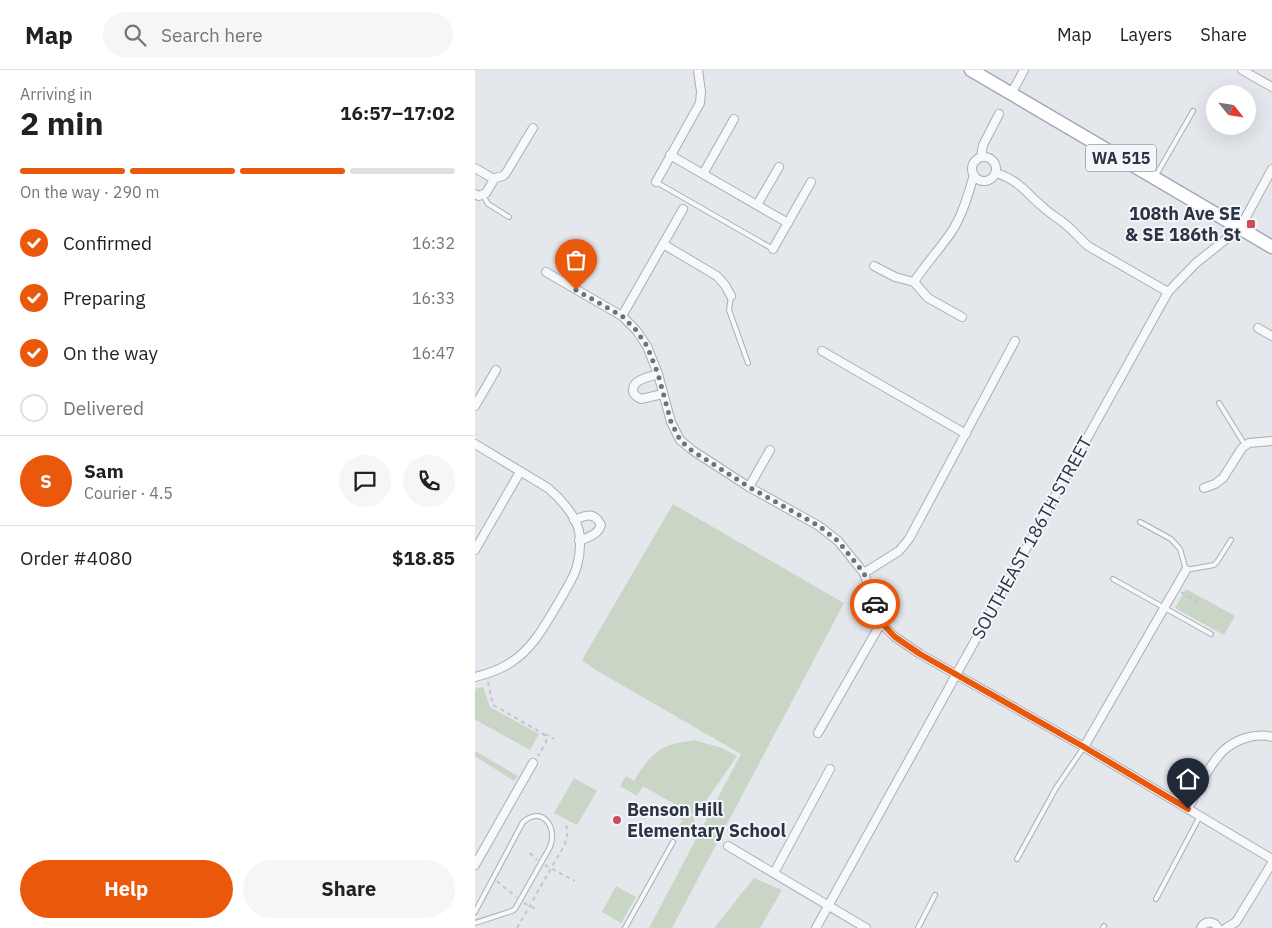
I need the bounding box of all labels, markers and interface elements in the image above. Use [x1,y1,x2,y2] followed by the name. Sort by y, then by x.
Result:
[103,12,453,57] search box
[25,19,73,51] text: Map
[121,21,149,49] icon: search
[161,23,263,47] text: Search here
[1057,23,1092,46] text: Map
[1120,23,1172,46] text: Layers
[1200,23,1247,46] text: Share
[20,84,92,104] text: Arriving in
[1206,85,1256,135] north arrow
[1206,85,1256,135] map controls
[340,101,455,125] text: 16:57–17:02
[20,102,104,144] text: 2 min
[1086,145,1156,172] road number: WA 515
[20,182,159,202] text: On the way · 290 m
[1125,202,1241,246] place label: 108th Ave SE & SE 186th St
[1245,218,1257,230] marker: 108th Ave SE & SE 186th St
[20,229,48,257] icon: check
[63,231,152,255] text: Confirmed
[412,233,455,253] text: 16:32
[555,239,597,290] pin
[562,246,590,274] icon: bag
[20,284,48,312] icon: check
[63,286,145,310] text: Preparing
[412,288,455,308] text: 16:33
[20,339,48,367] icon: check
[63,341,158,365] text: On the way
[412,343,455,363] text: 16:47
[63,396,144,420] text: Delivered
[966,432,1097,643] street label: SOUTHEAST 186TH STREET
[339,455,391,507] button: chat
[403,455,455,507] button: phone
[84,459,124,483] text: Sam
[40,469,52,493] text: S
[84,483,173,503] text: Courier · 4.5
[20,546,132,570] text: Order #4080
[392,546,455,570] text: $18.85
[850,579,900,629] courier
[861,590,889,618] icon: car
[1167,758,1209,809] pin
[1174,765,1202,793] icon: home
[627,798,786,842] place label: Benson Hill Elementary School
[611,814,623,826] marker: Benson Hill Elementary School
[20,860,233,918] button: Help
[243,860,455,918] button: Share

